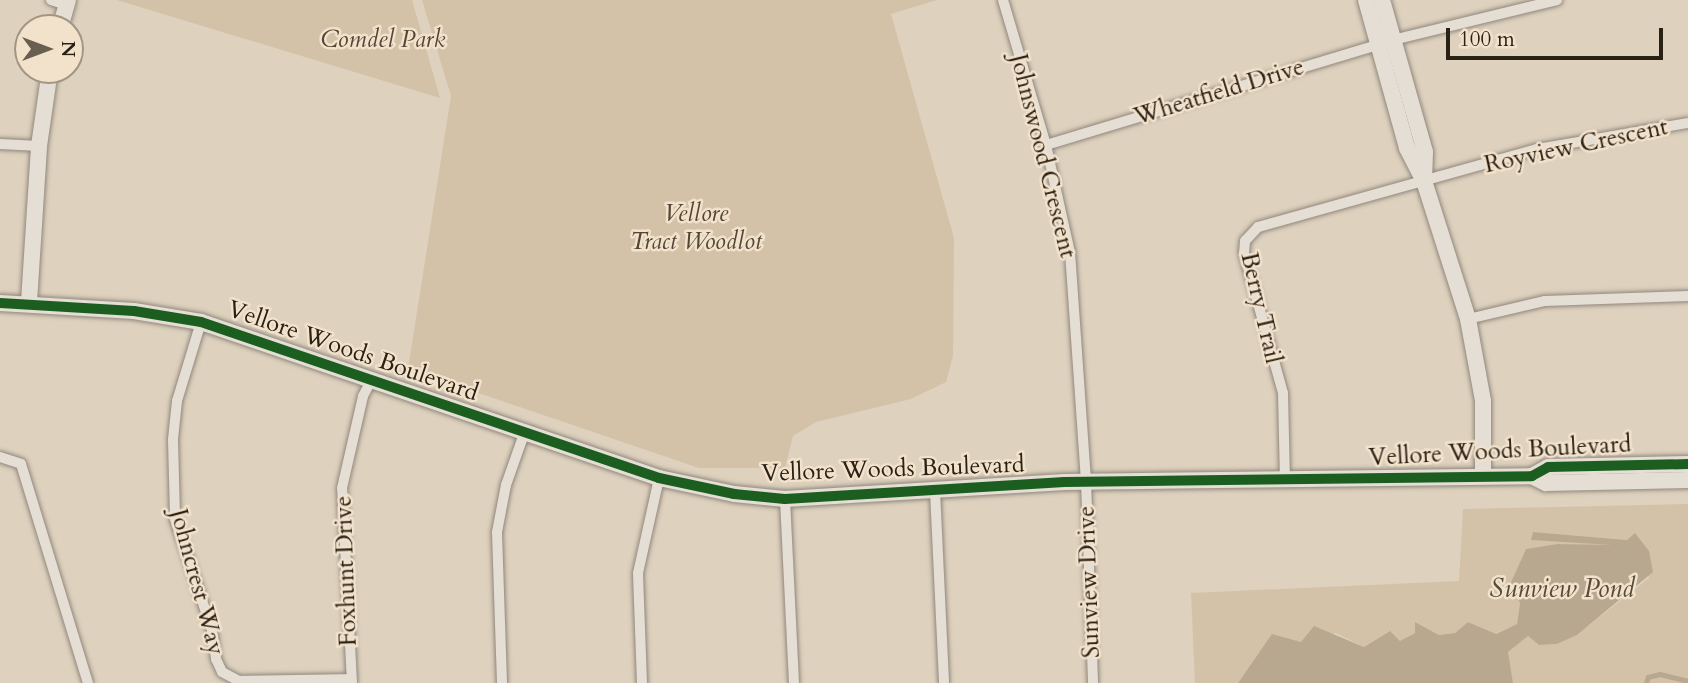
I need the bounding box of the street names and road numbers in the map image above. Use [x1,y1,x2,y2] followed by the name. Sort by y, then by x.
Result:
[1004,51,1082,261] street label: Johnswood Crescent
[1130,52,1308,132] street label: Wheatfield Drive
[1482,112,1670,180] street label: Royview Crescent
[1234,250,1288,366] street label: Berry Trail
[224,295,482,407] street label: Vellore Woods Boulevard
[1368,430,1632,472] street label: Vellore Woods Boulevard
[761,450,1025,488] street label: Vellore Woods Boulevard
[329,495,363,647] street label: Foxhunt Drive
[1072,505,1106,659] street label: Sunview Drive
[164,506,230,658] street label: Johncrest Way

